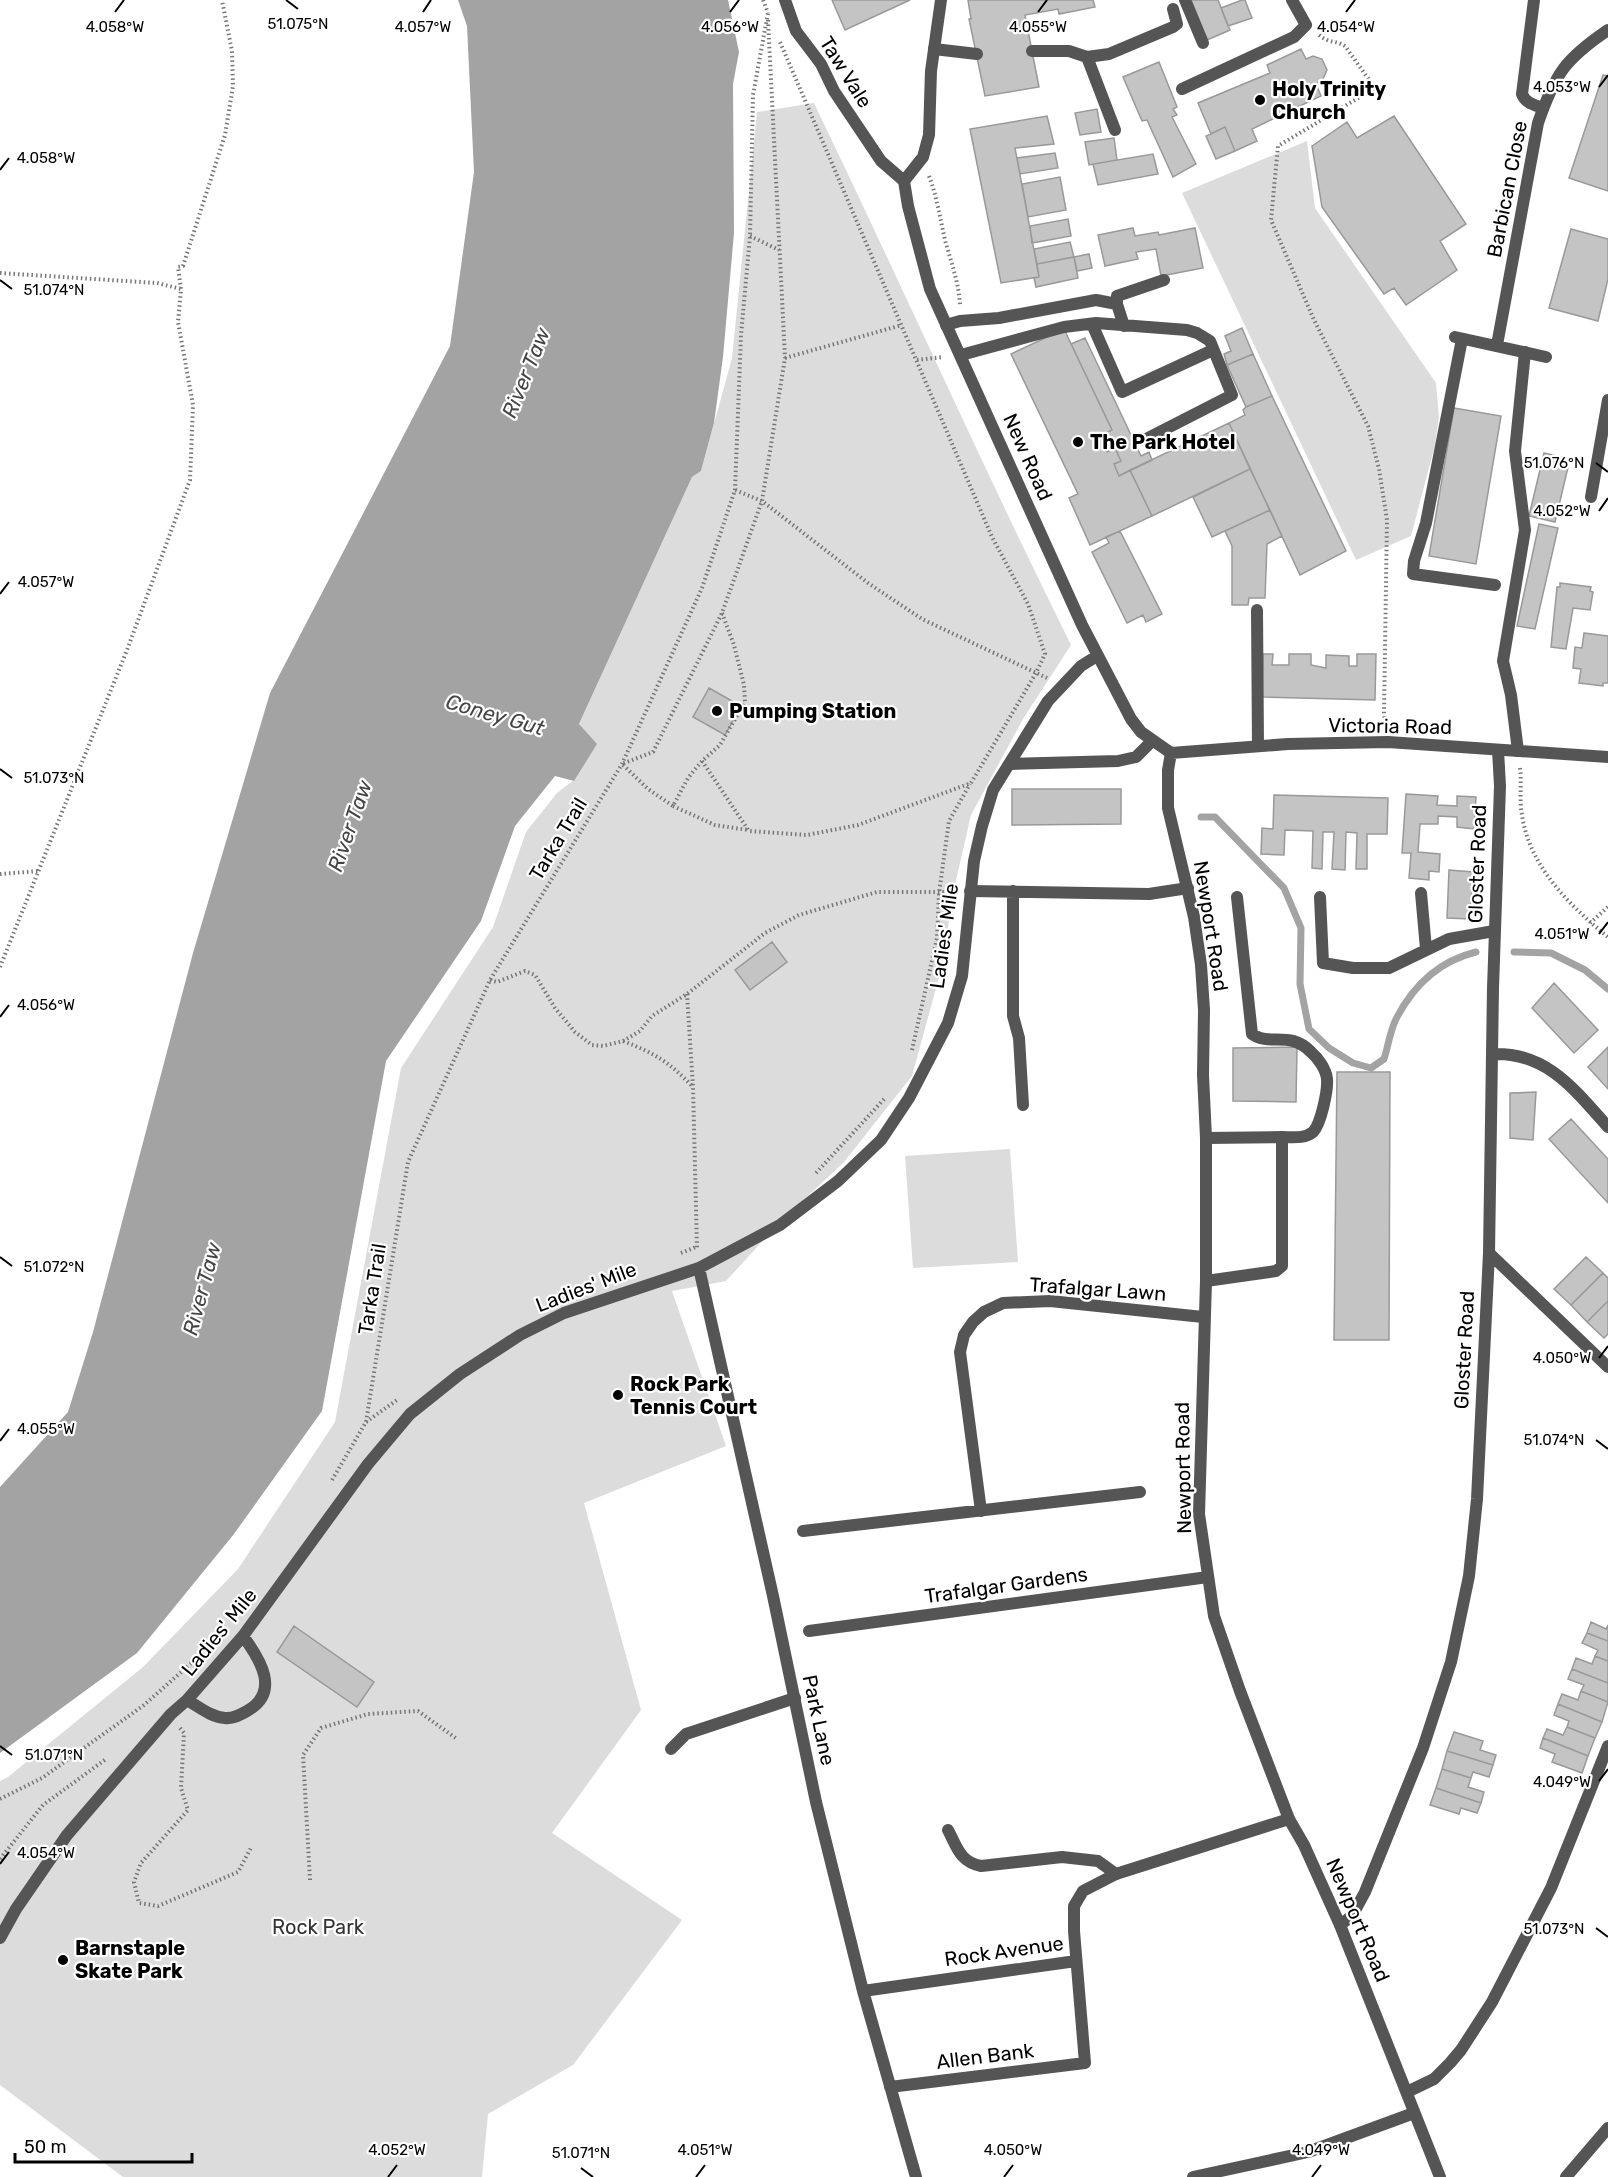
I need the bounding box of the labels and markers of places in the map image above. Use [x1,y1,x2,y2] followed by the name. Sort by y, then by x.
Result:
[1272,77,1386,124] place label: Holy Trinity Church
[1253,93,1267,107] marker: Holy Trinity Church
[1090,430,1235,454] place label: The Park Hotel
[1071,435,1085,449] marker: The Park Hotel
[729,699,896,723] place label: Pumping Station
[710,704,724,718] marker: Pumping Station
[630,1372,757,1419] place label: Rock Park Tennis Court
[611,1388,625,1402] marker: Rock Park Tennis Court
[75,1936,185,1983] place label: Barnstaple Skate Park
[56,1953,70,1967] marker: Barnstaple Skate Park

